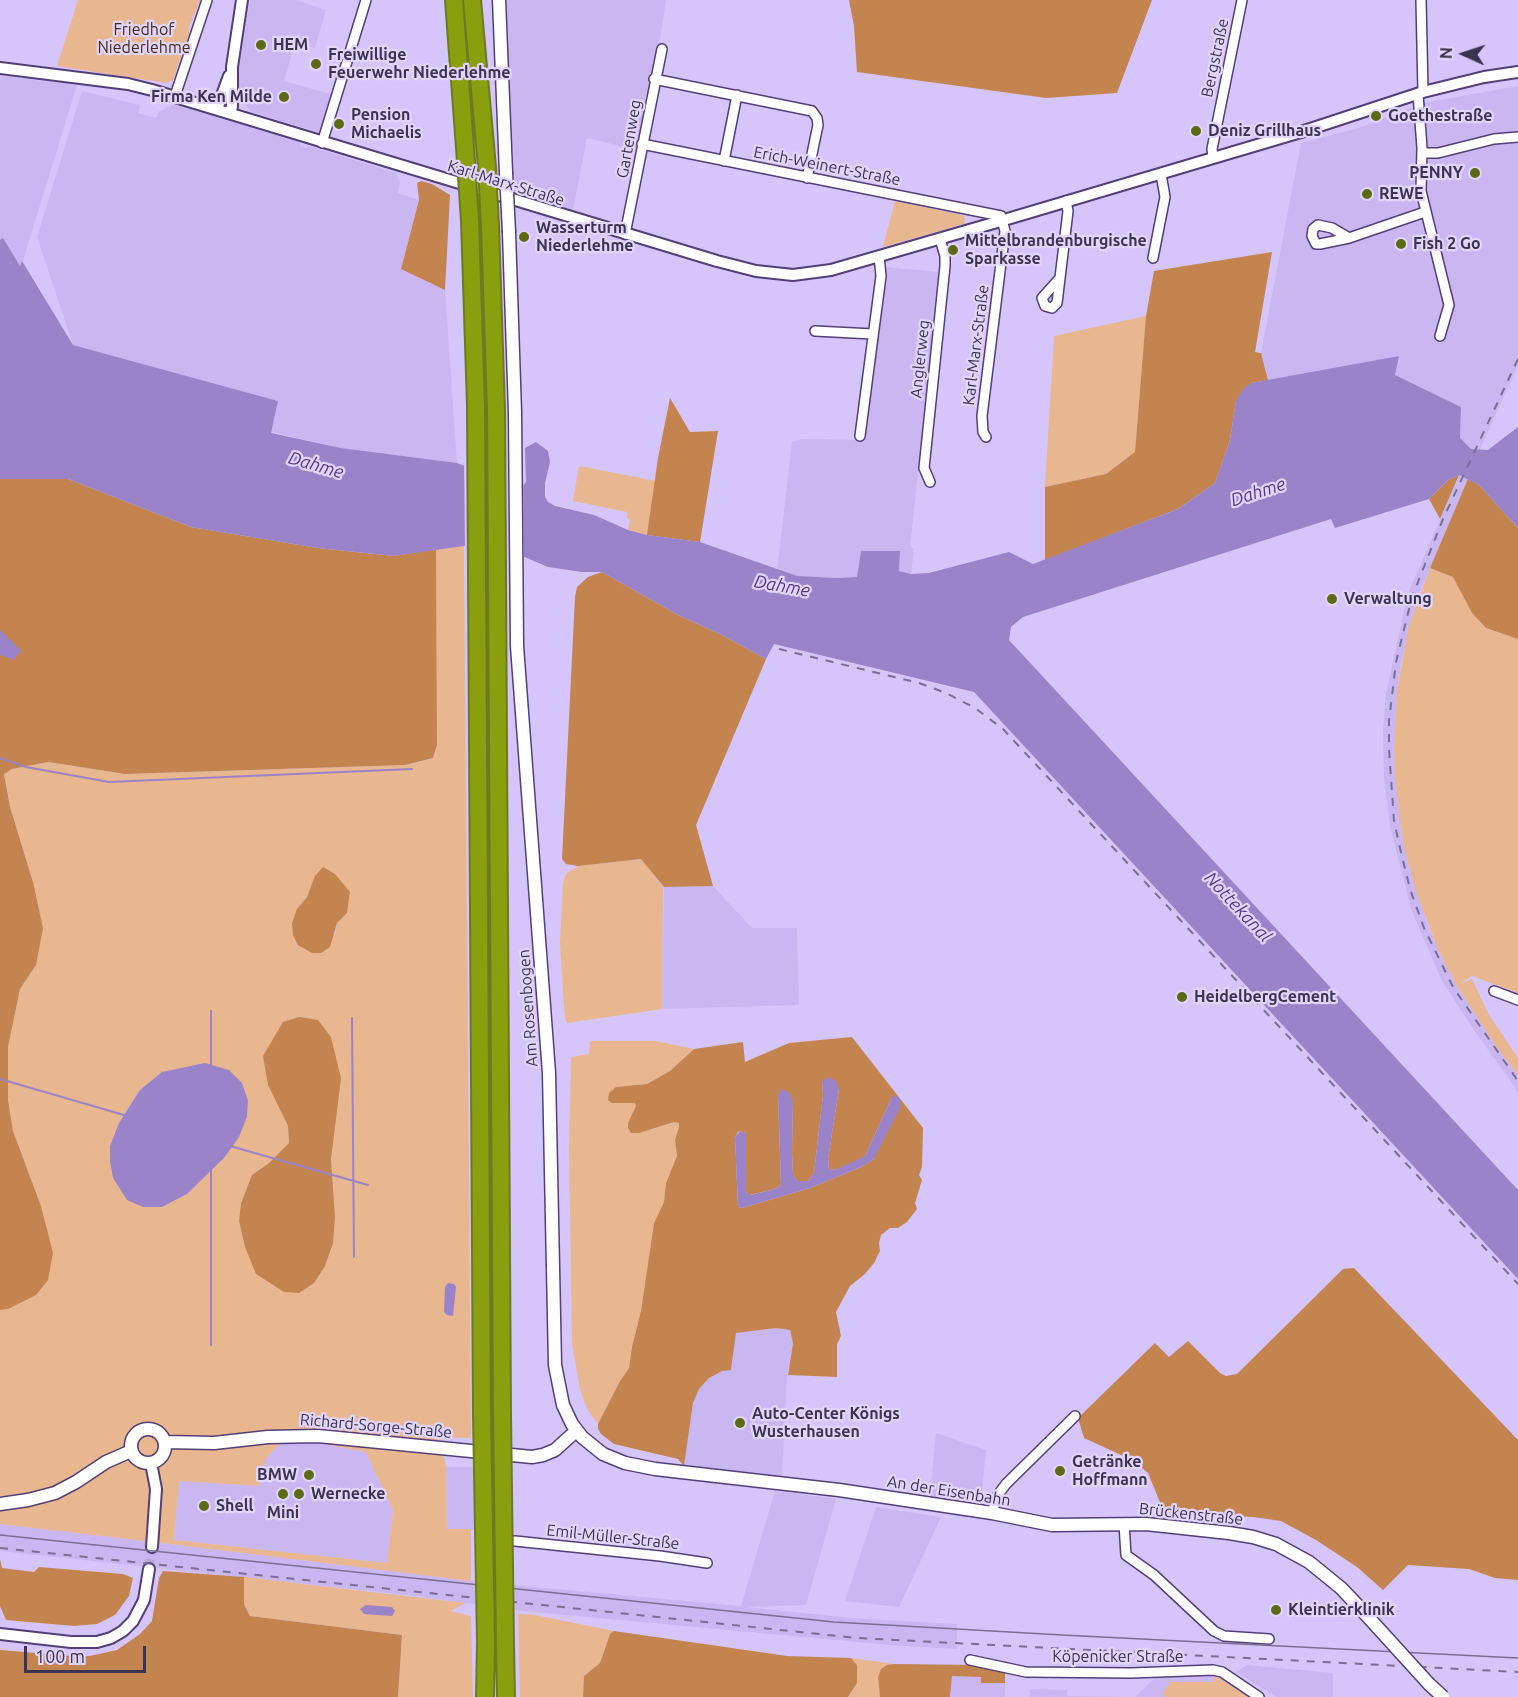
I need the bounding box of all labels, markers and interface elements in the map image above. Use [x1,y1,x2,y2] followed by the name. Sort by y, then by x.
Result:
[1197,17,1233,99] street label: Bergstraße
[97,20,191,58] park label: Friedhof Niederlehme
[1434,24,1494,84] north arrow
[273,35,308,55] place label: HEM
[254,38,268,52] marker: HEM
[328,45,510,83] place label: Freiwillige Feuerwehr Niederlehme
[1437,47,1455,59] text: N
[309,57,323,71] marker: Freiwillige Feuerwehr Niederlehme
[151,87,272,107] place label: Firma Ken Milde
[277,90,291,104] marker: Firma Ken Milde
[613,98,645,180] street label: Gartenweg
[351,105,422,143] place label: Pension Michaelis
[1388,106,1493,126] place label: Goethestraße
[1369,109,1383,123] marker: Goethestraße
[332,117,346,131] marker: Pension Michaelis
[1208,121,1321,141] place label: Deniz Grillhaus
[1189,124,1203,138] marker: Deniz Grillhaus
[752,142,902,190] street label: Erich-Weinert-Straße
[445,156,567,210] street label: Karl-Marx-Straße
[1409,163,1463,183] place label: PENNY
[1468,166,1482,180] marker: PENNY
[1379,184,1424,204] place label: REWE
[1360,187,1374,201] marker: REWE
[536,218,633,256] place label: Wasserturm Niederlehme
[517,230,531,244] marker: Wasserturm Niederlehme
[965,231,1147,269] place label: Mittelbrandenburgische Sparkasse
[1413,234,1481,254] place label: Fish 2 Go
[1394,237,1408,251] marker: Fish 2 Go
[946,243,960,257] marker: Mittelbrandenburgische Sparkasse
[959,284,993,406] street label: Karl-Marx-Straße
[906,319,934,399] street label: Anglerweg
[286,447,346,483] water label: Dahme
[1228,473,1288,511] water label: Dahme
[752,570,812,602] water label: Dahme
[1344,589,1432,609] place label: Verwaltung
[1325,592,1339,606] marker: Verwaltung
[1200,867,1276,947] water label: Nottekanal
[514,948,542,1068] street label: Am Rosenbogen
[1194,987,1336,1007] place label: HeidelbergCement
[1175,990,1189,1004] marker: HeidelbergCement
[752,1404,900,1442] place label: Auto-Center Königs Wusterhausen
[299,1410,453,1442] street label: Richard-Sorge-Straße
[733,1416,747,1430] marker: Auto-Center Königs Wusterhausen
[1072,1452,1148,1490] place label: Getränke Hoffmann
[1053,1464,1067,1478] marker: Getränke Hoffmann
[257,1465,297,1485] place label: BMW
[302,1468,316,1482] marker: BMW
[886,1472,1012,1510] street label: An der Eisenbahn
[311,1484,386,1504] place label: Wernecke
[276,1487,290,1501] marker: Mini
[292,1487,306,1501] marker: Wernecke
[216,1496,253,1516] place label: Shell
[197,1499,211,1513] marker: Shell
[1138,1499,1244,1529] street label: Brückenstraße
[267,1503,299,1523] place label: Mini
[546,1520,680,1554] street label: Emil-Müller-Straße
[1288,1600,1395,1620] place label: Kleintierklinik
[1269,1603,1283,1617] marker: Kleintierklinik
[27,1634,148,1672] scale bar
[35,1646,85,1666] text: 100 m
[1052,1647,1184,1667] street label: Köpenicker Straße

